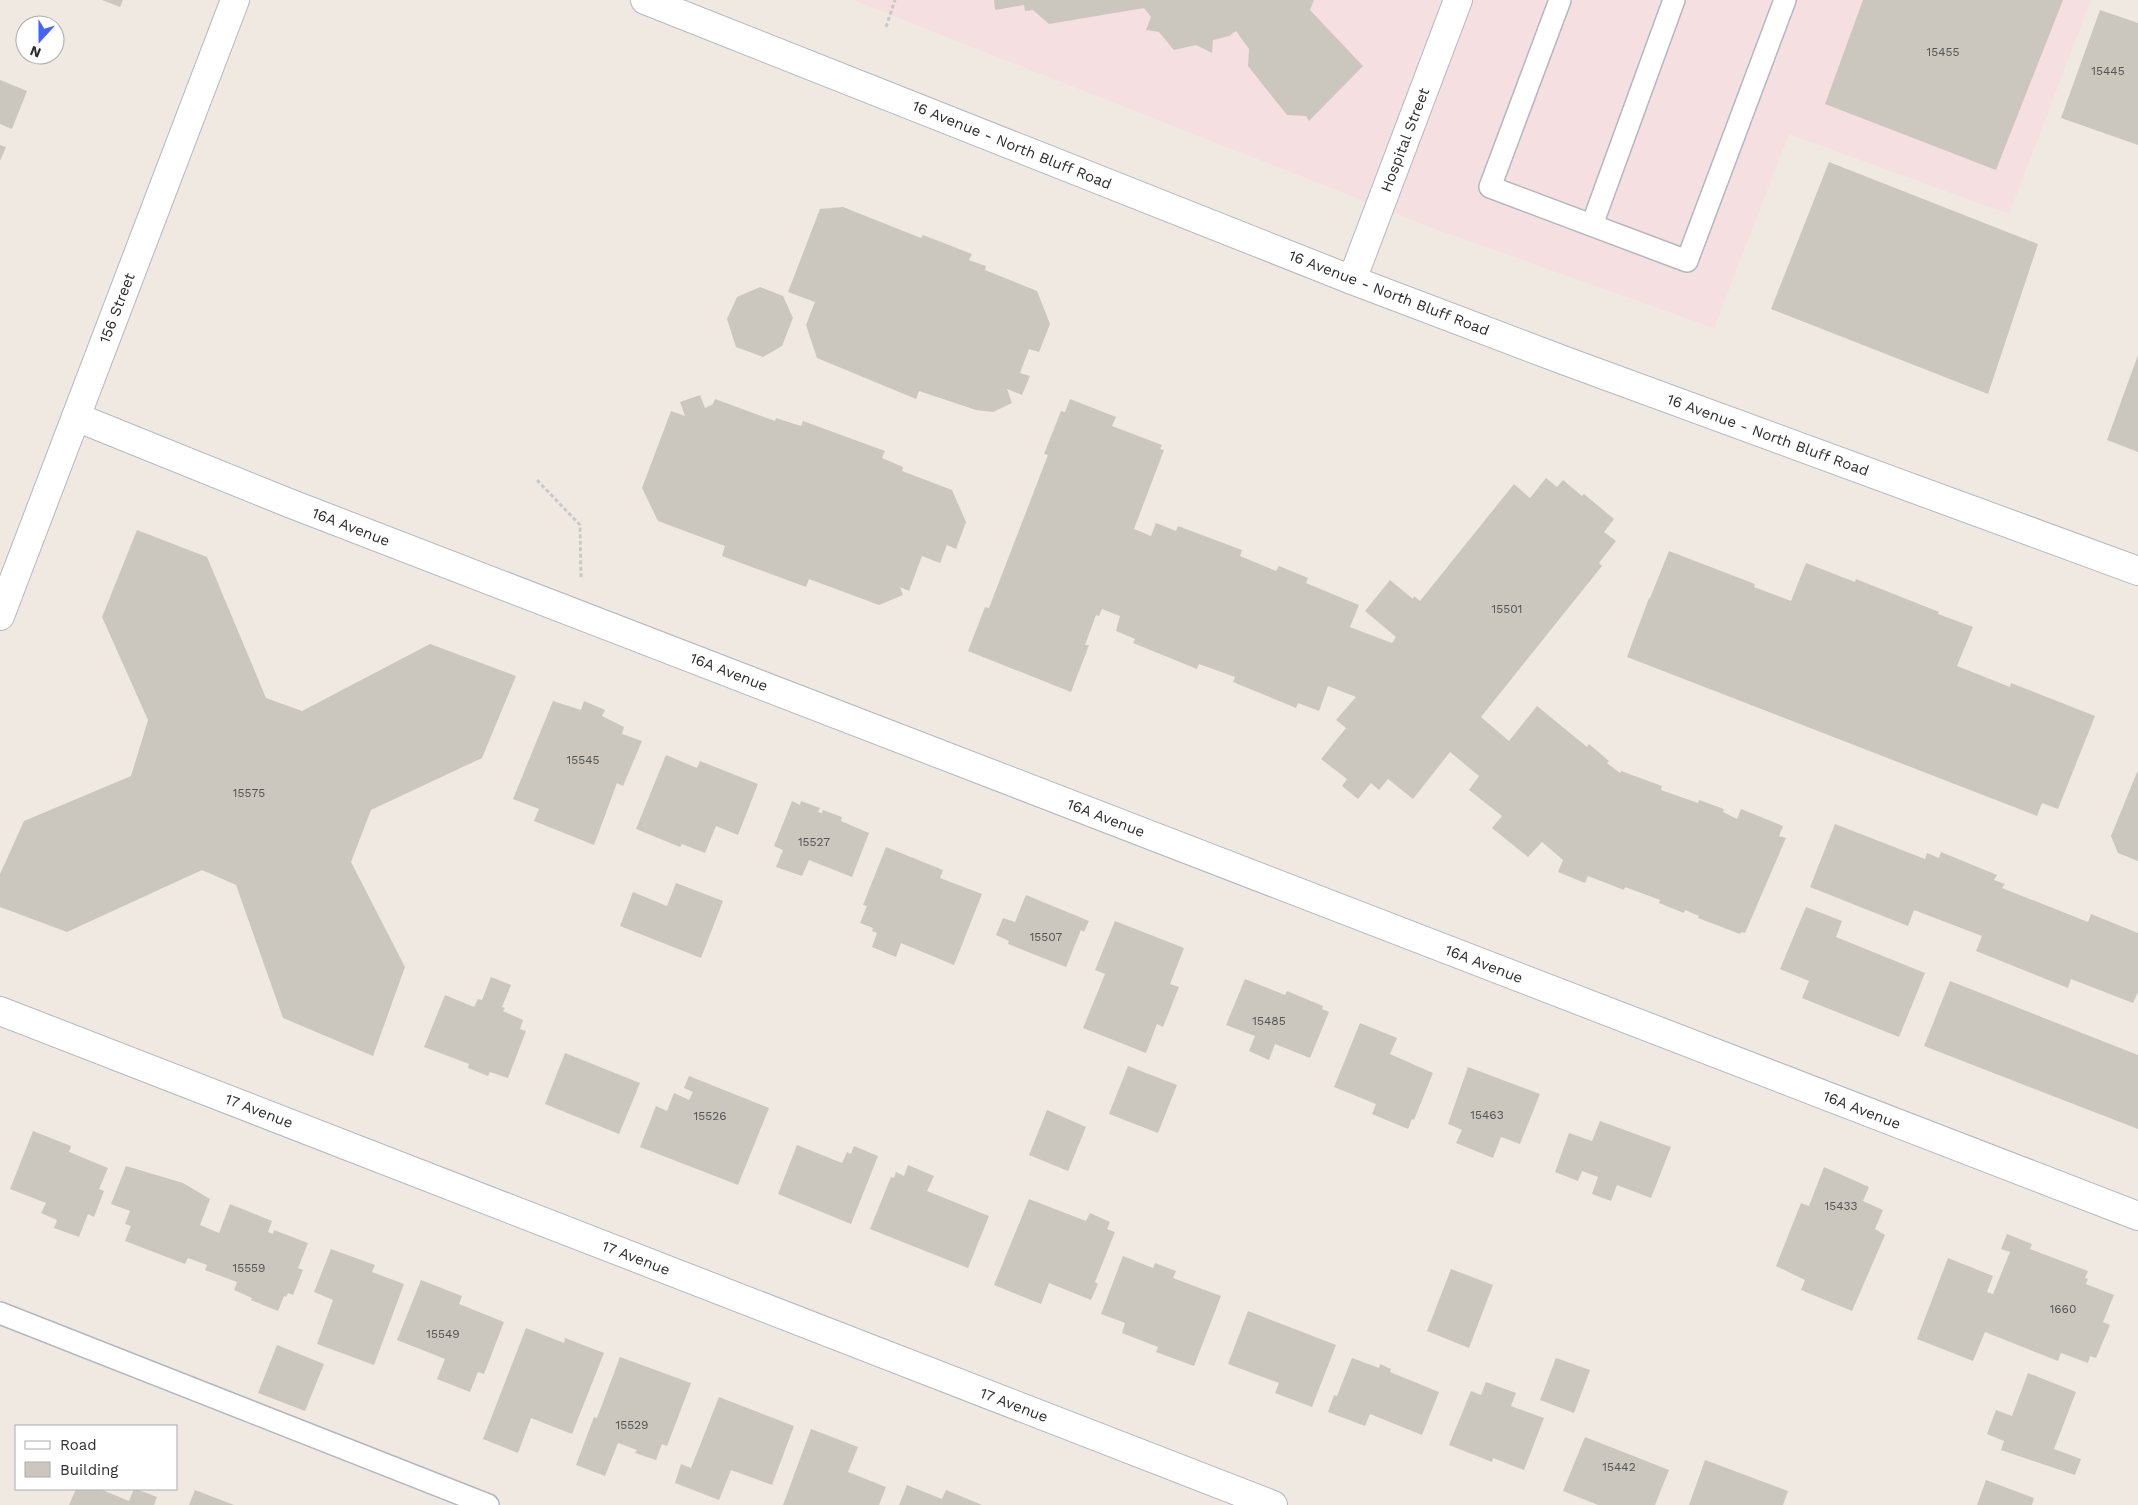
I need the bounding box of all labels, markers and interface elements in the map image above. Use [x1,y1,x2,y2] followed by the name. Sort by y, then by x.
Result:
[15,15,65,65] north arrow
[28,43,43,61] text: N
[1927,45,1959,59] house number: 15455
[2091,64,2125,78] house number: 15445
[1377,85,1433,195] street label: Hospital Street
[910,97,1114,193] street label: 16 Avenue - North Bluff Road
[1286,246,1492,340] street label: 16 Avenue - North Bluff Road
[95,270,139,346] street label: 156 Street
[1665,390,1871,480] street label: 16 Avenue - North Bluff Road
[310,504,392,550] street label: 16A Avenue
[1492,602,1522,616] house number: 15501
[688,649,770,695] street label: 16A Avenue
[567,753,599,767] house number: 15545
[233,786,265,800] house number: 15575
[1065,795,1147,841] street label: 16A Avenue
[798,835,830,849] house number: 15527
[1030,930,1063,944] house number: 15507
[1443,941,1525,987] street label: 16A Avenue
[1252,1014,1286,1028] house number: 15485
[1821,1087,1903,1133] street label: 16A Avenue
[222,1090,296,1132] street label: 17 Avenue
[1470,1108,1504,1122] house number: 15463
[694,1109,726,1123] house number: 15526
[1825,1199,1858,1213] house number: 15433
[599,1237,673,1279] street label: 17 Avenue
[232,1261,266,1275] house number: 15559
[2050,1302,2076,1316] house number: 1660
[426,1327,460,1341] house number: 15549
[977,1384,1051,1426] street label: 17 Avenue
[615,1418,649,1432] house number: 15529
[15,1425,178,1490] legend
[60,1436,97,1454] text: Road
[1602,1460,1636,1474] house number: 15442
[60,1461,118,1479] text: Building

